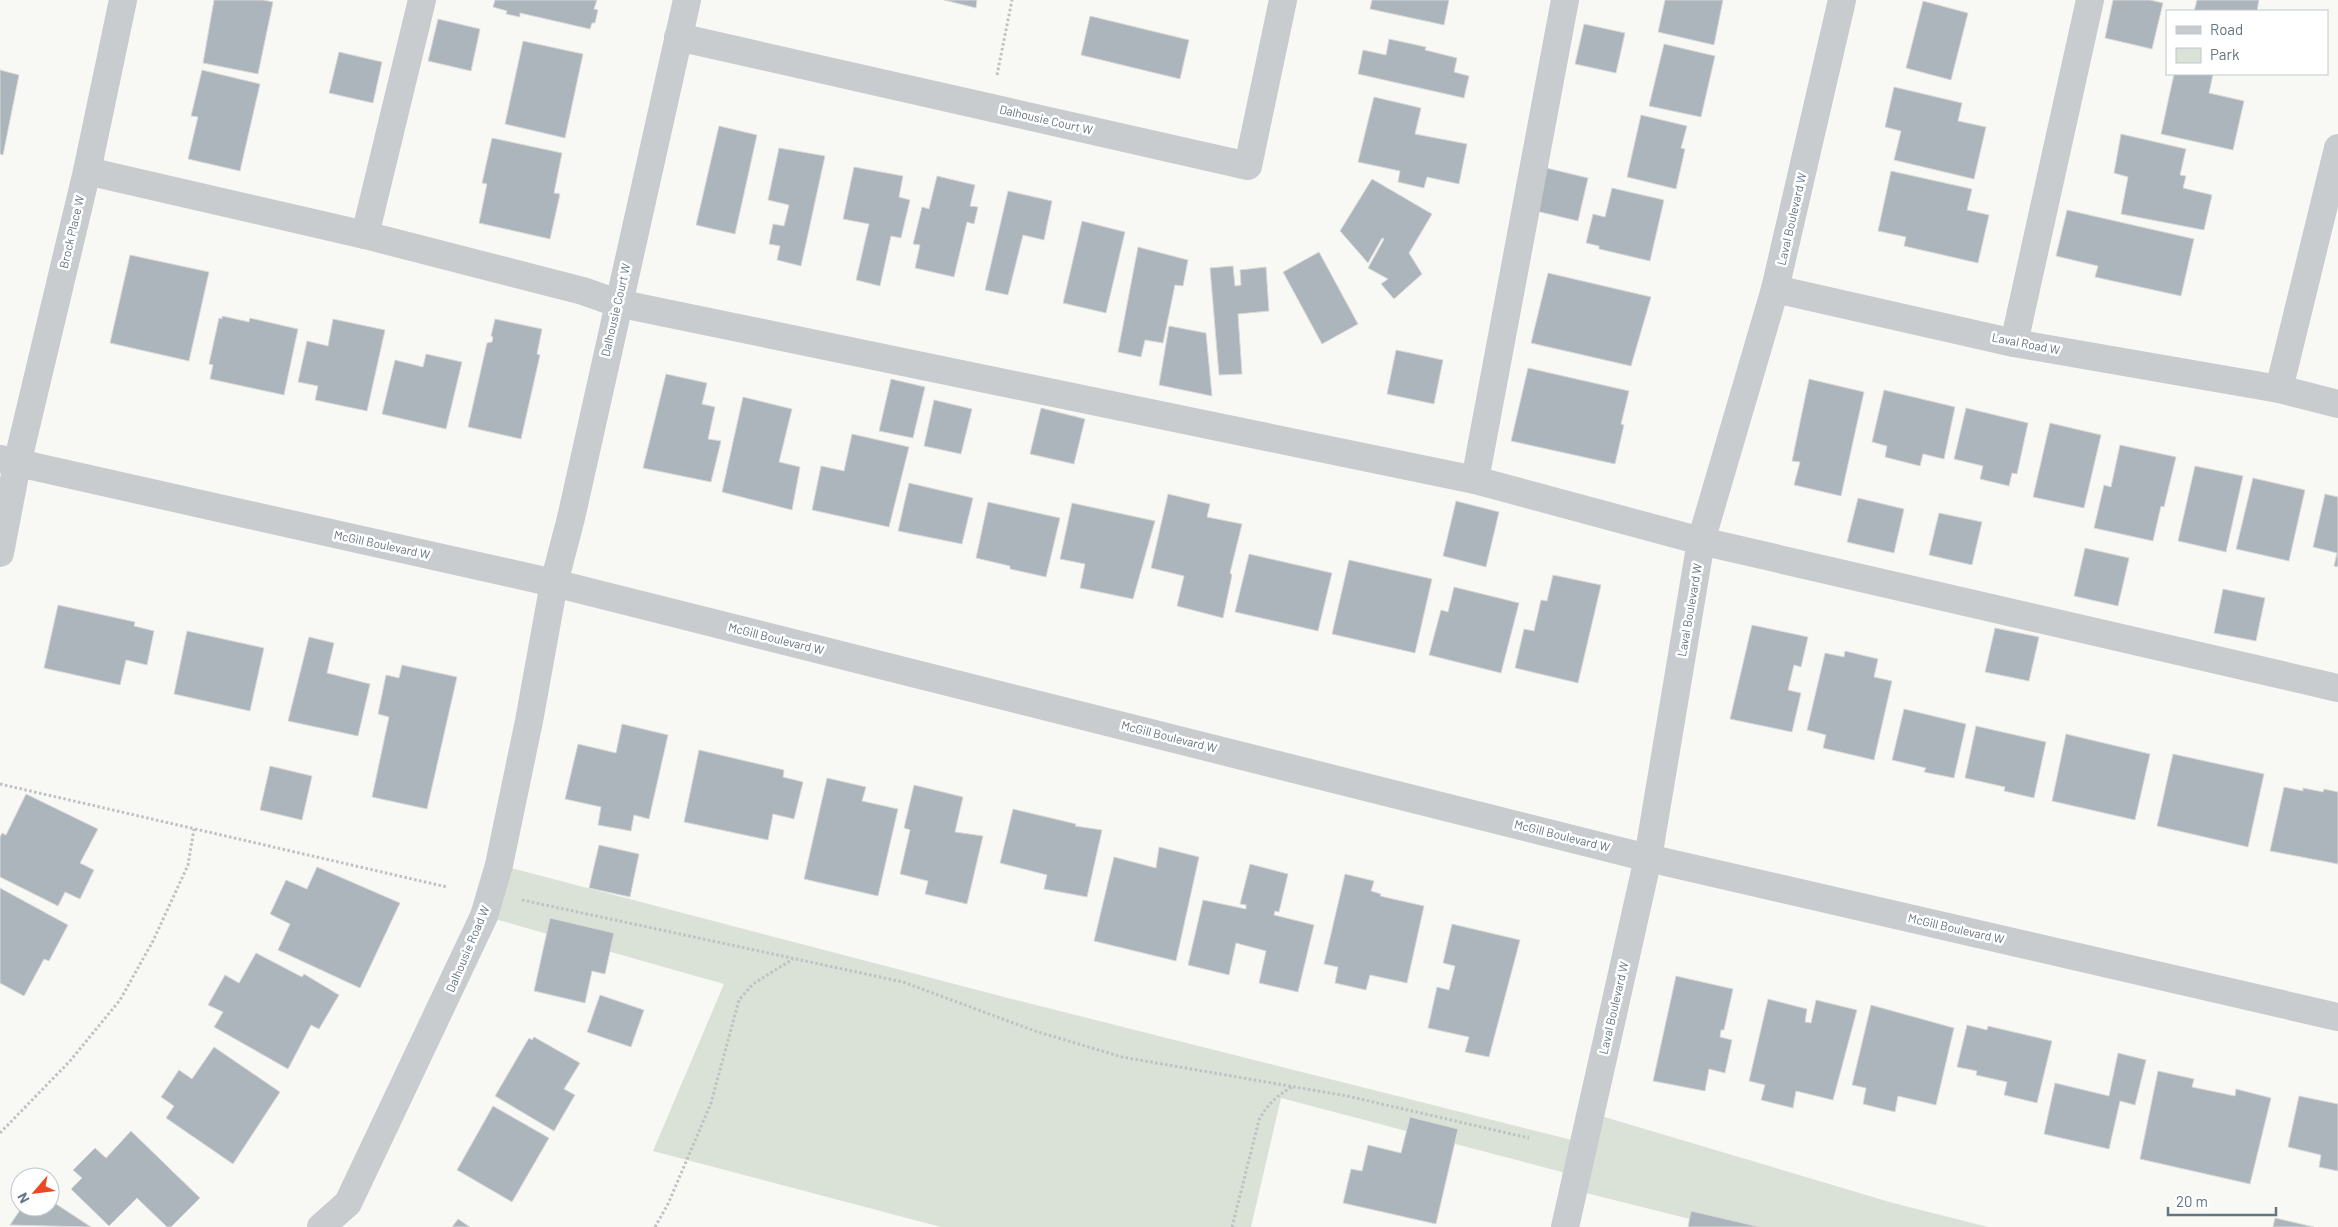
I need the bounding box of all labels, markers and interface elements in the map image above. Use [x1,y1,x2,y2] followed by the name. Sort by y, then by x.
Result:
[2166,10,2328,75] legend
[2210,20,2243,38] text: Road
[2210,45,2240,63] text: Park
[998,101,1095,137] street label: Dalhousie Court W
[1774,171,1809,267] street label: Laval Boulevard W
[56,193,86,270] street label: Brock Place W
[597,261,633,358] street label: Dalhousie Court W
[1991,330,2062,357] street label: Laval Road W
[333,527,432,561] street label: McGill Boulevard W
[1674,562,1704,658] street label: Laval Boulevard W
[727,619,826,657] street label: McGill Boulevard W
[1120,717,1219,755] street label: McGill Boulevard W
[1513,816,1612,854] street label: McGill Boulevard W
[443,903,492,994] street label: Dalhousie Road W
[1907,910,2006,946] street label: McGill Boulevard W
[1596,960,1631,1056] street label: Laval Boulevard W
[10,1167,60,1217] north arrow
[2168,1184,2276,1216] scale bar
[13,1190,33,1206] text: N
[2176,1192,2208,1210] text: 20 m

